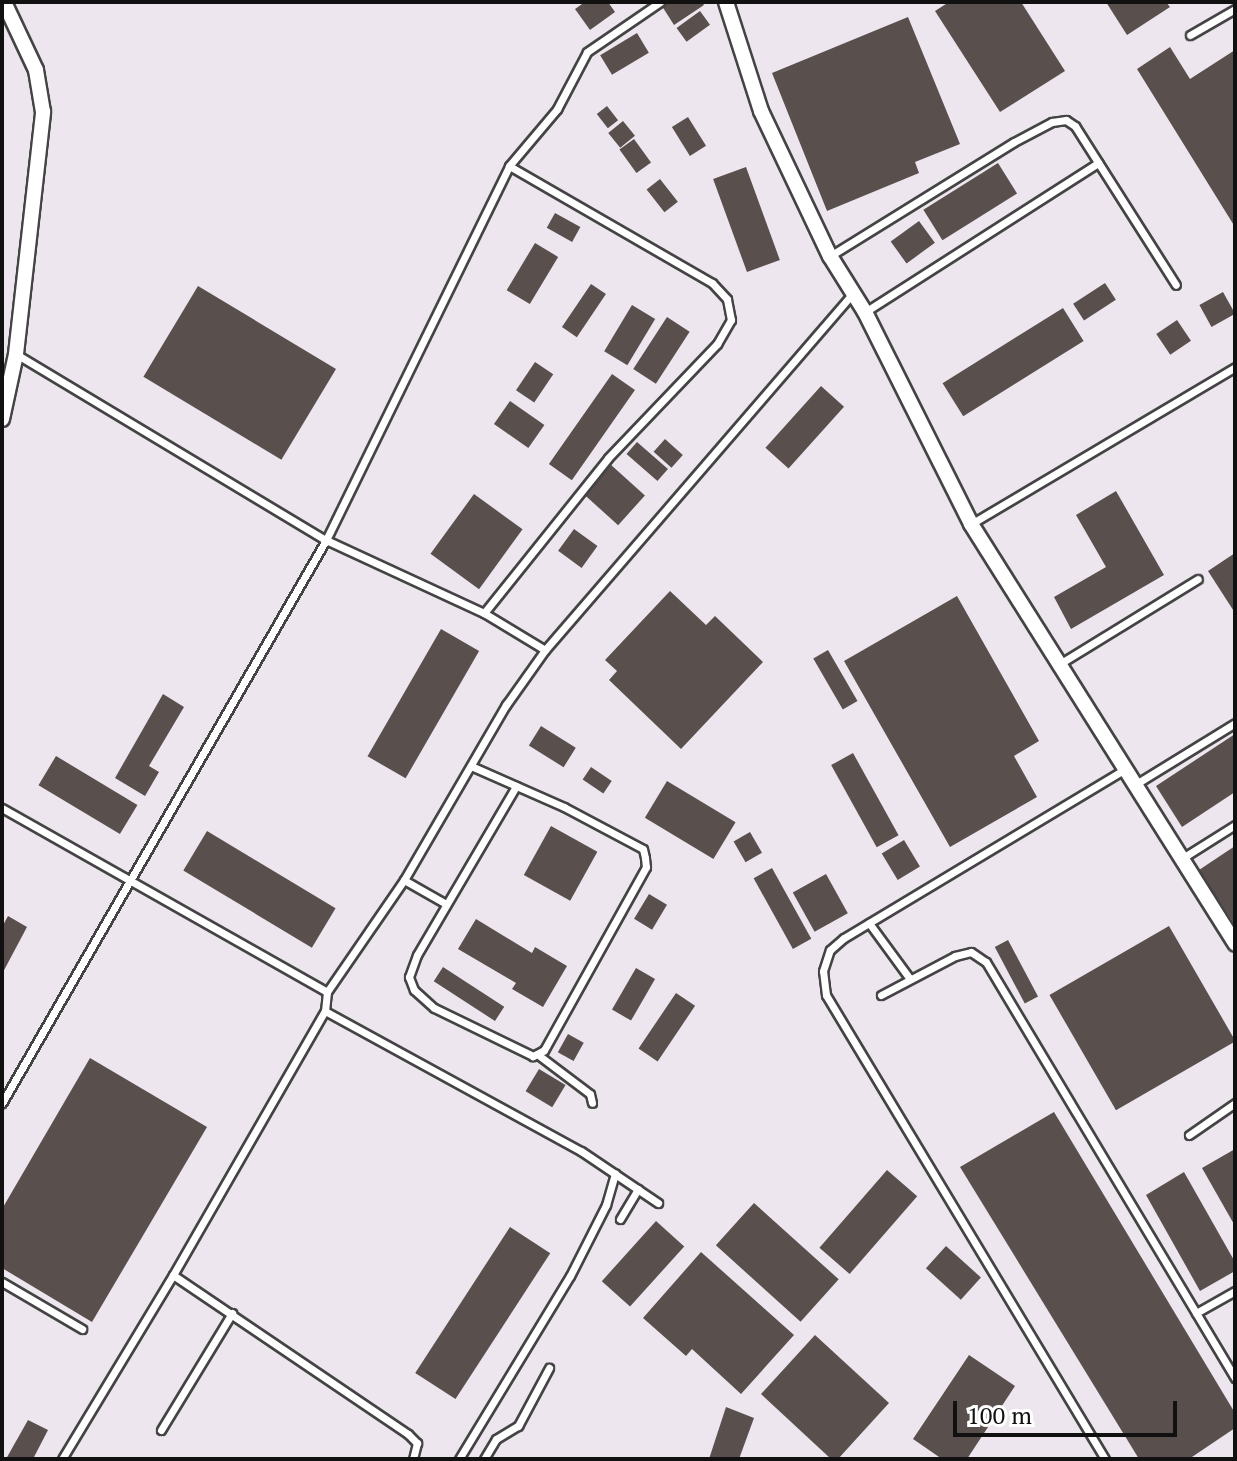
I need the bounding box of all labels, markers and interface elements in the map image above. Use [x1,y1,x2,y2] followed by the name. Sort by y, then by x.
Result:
[957,1385,1181,1435] scale bar
[967,1399,1032,1431] text: 100 m

